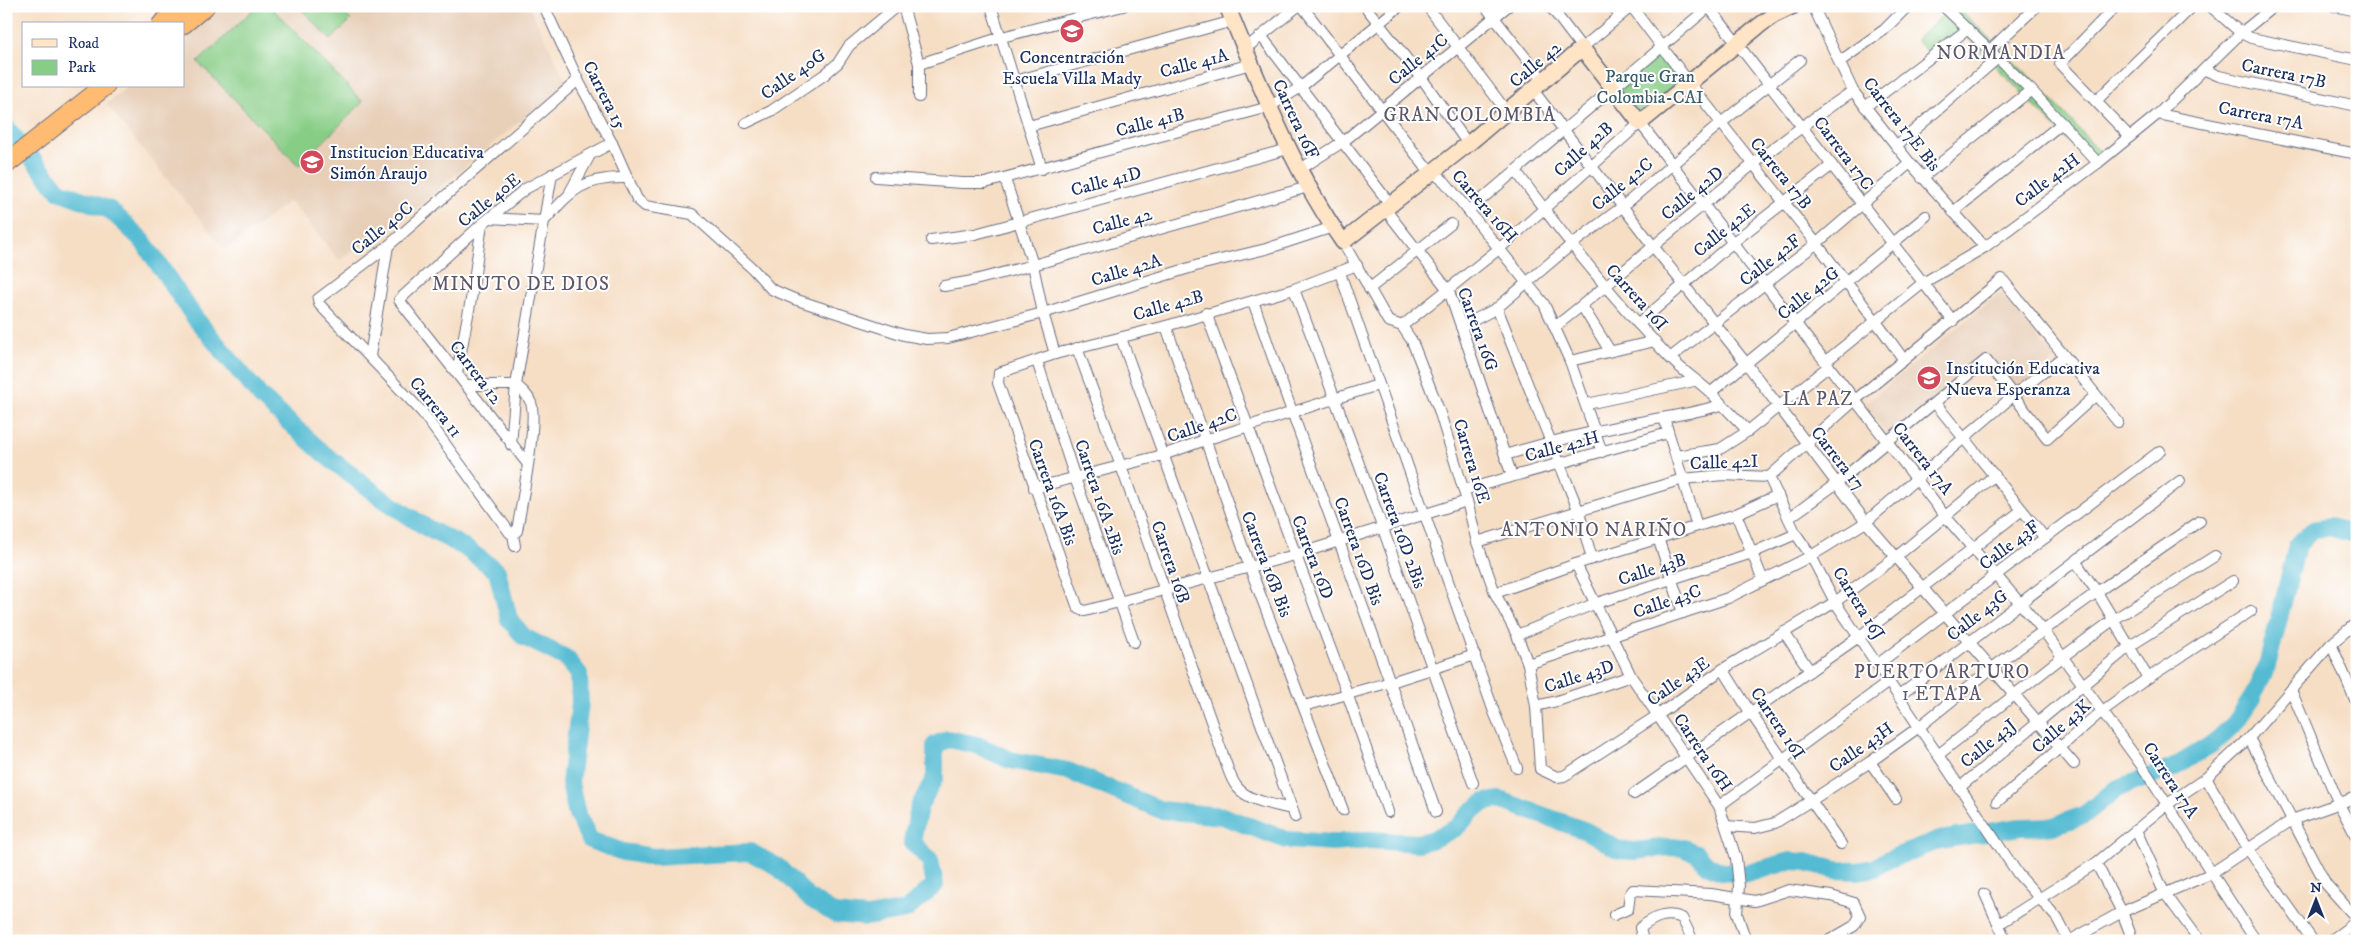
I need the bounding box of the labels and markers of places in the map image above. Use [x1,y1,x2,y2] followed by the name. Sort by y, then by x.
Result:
[1059,18,1085,44] school or university icon: Concentración Escuela Villa Mady
[1002,47,1142,90] place label: Concentración Escuela Villa Mady
[330,142,484,185] place label: Institucion Educativa Simón Araujo
[299,149,325,175] school or university icon: Institucion Educativa Simón Araujo
[1946,358,2100,401] place label: Institución Educativa Nueva Esperanza
[1916,365,1942,391] school or university icon: Institución Educativa Nueva Esperanza

